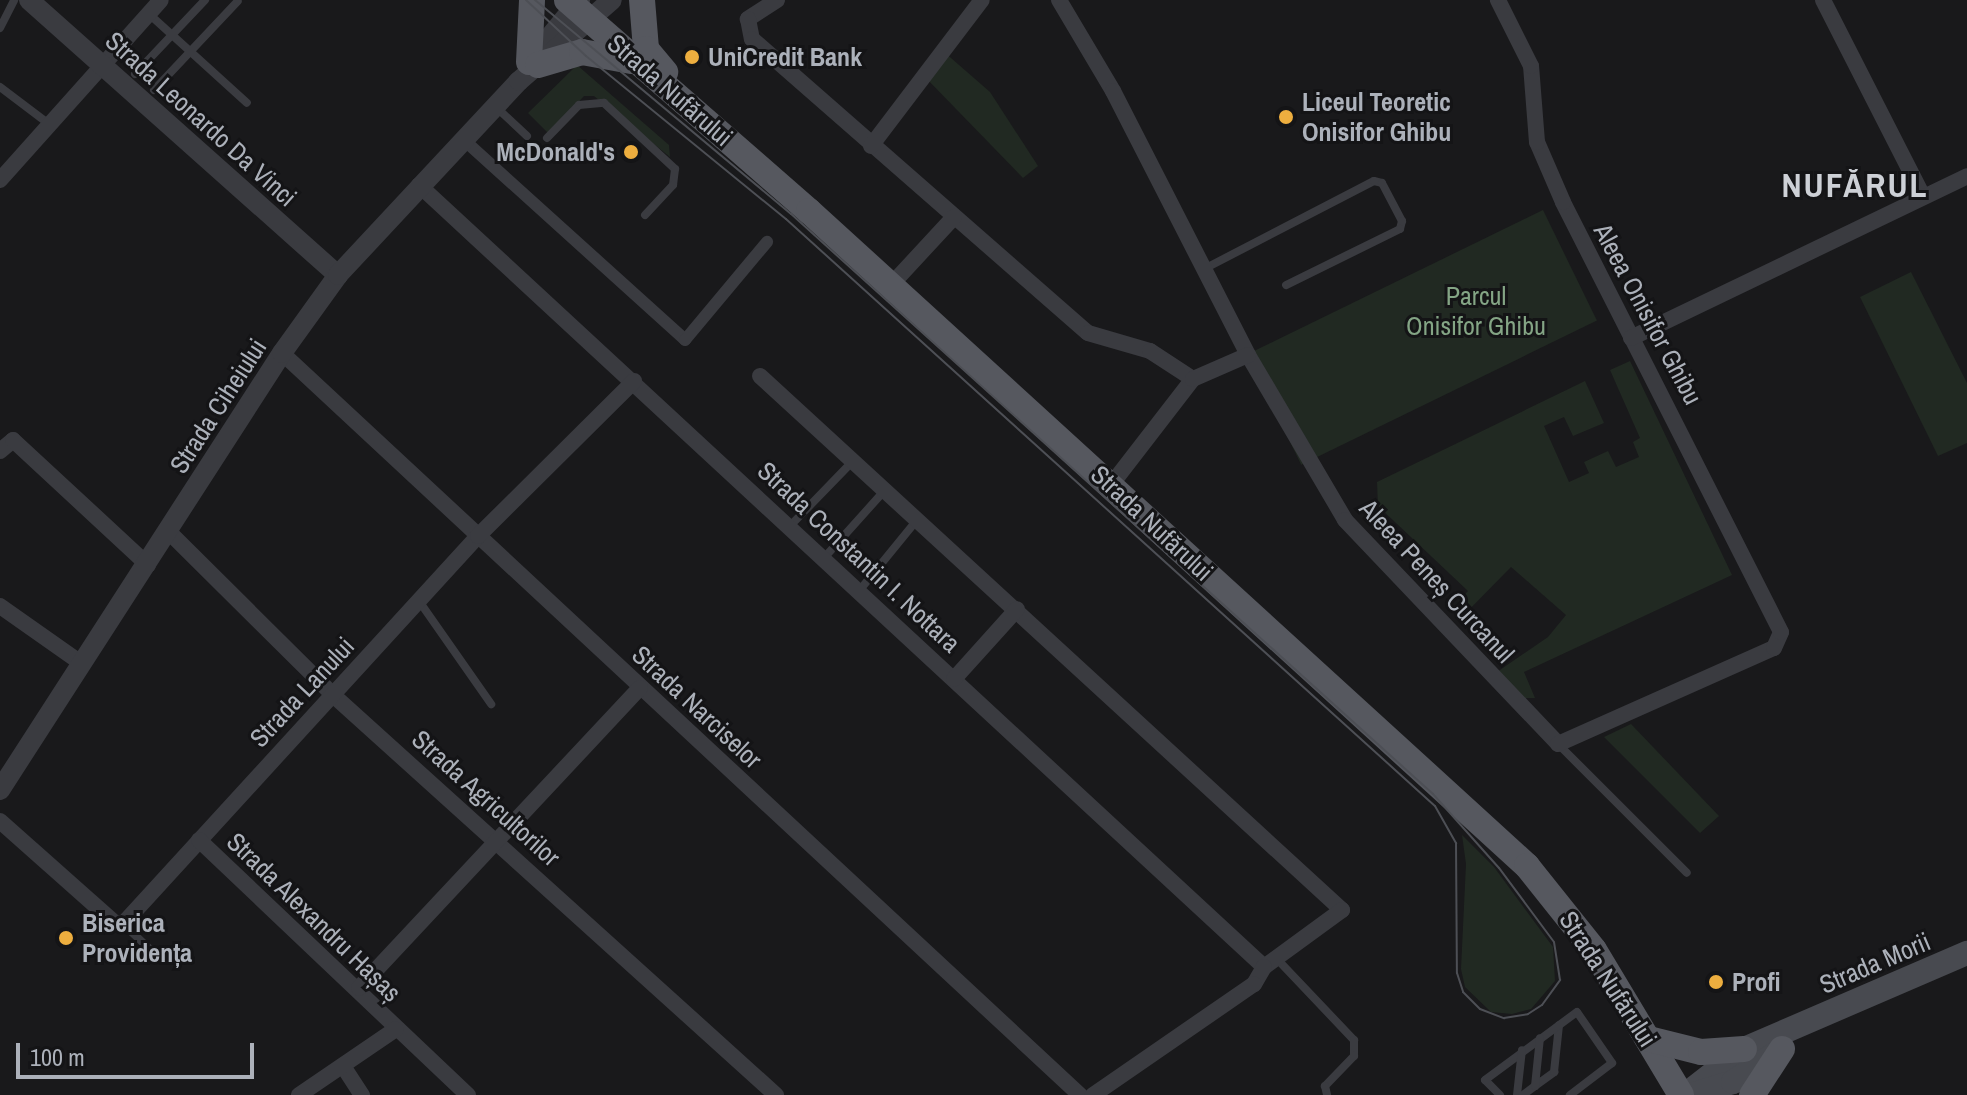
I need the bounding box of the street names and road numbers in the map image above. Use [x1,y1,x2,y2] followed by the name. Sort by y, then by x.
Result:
[99,25,303,213] street label: Strada Leonardo Da Vinci
[601,27,739,153] street label: Strada Nufărului
[1587,218,1709,410] street label: Aleea Onisifor Ghibu
[163,333,273,479] street label: Strada Ciheiului
[751,455,967,659] street label: Strada Constantin I. Nottara
[1085,459,1219,587] street label: Strada Nufărului
[1353,493,1521,669] street label: Aleea Peneș Curcanul
[243,631,361,753] street label: Strada Lanului
[626,639,768,775] street label: Strada Narciselor
[405,723,567,873] street label: Strada Agricultorilor
[220,826,408,1008] street label: Strada Alexandru Hașaș
[1553,905,1663,1053] street label: Strada Nufărului
[1815,926,1935,1000] street label: Strada Morii

